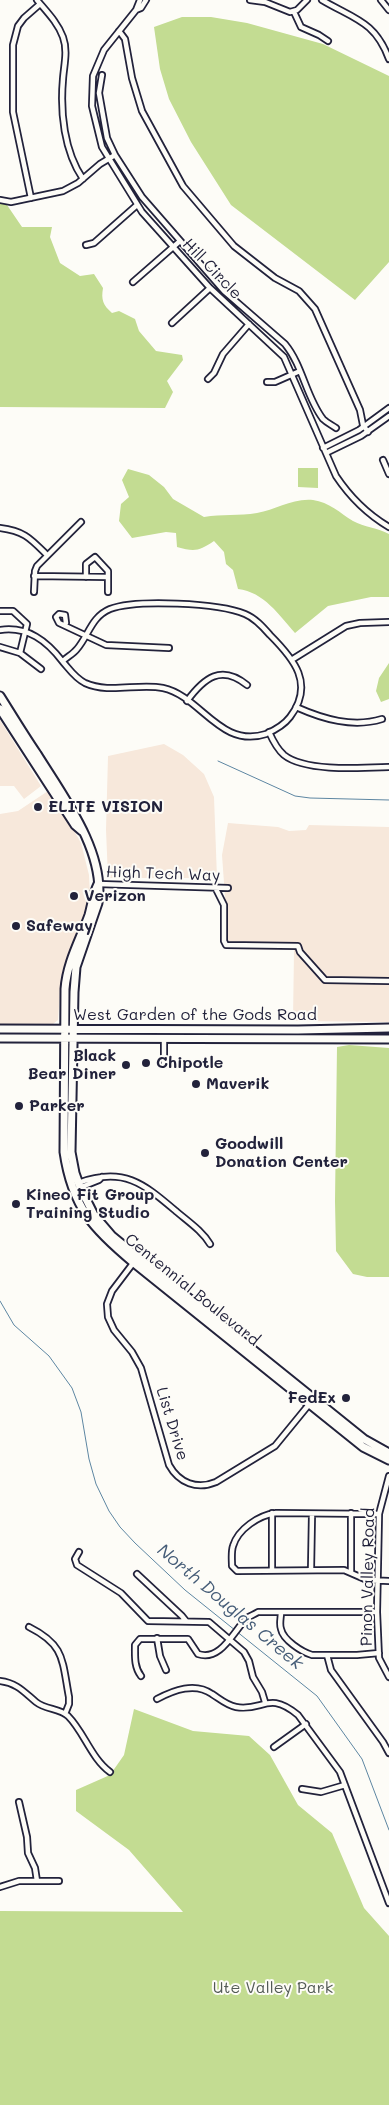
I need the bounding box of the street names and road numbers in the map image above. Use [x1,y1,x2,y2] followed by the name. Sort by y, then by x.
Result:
[178,235,246,303] street label: Hill Circle
[105,862,221,886] street label: High Tech Way
[73,1005,317,1025] street label: West Garden of the Gods Road
[121,1230,263,1350] street label: Centennial Boulevard
[152,1385,192,1463] street label: List Drive
[357,1508,379,1646] street label: Pinon Valley Road

